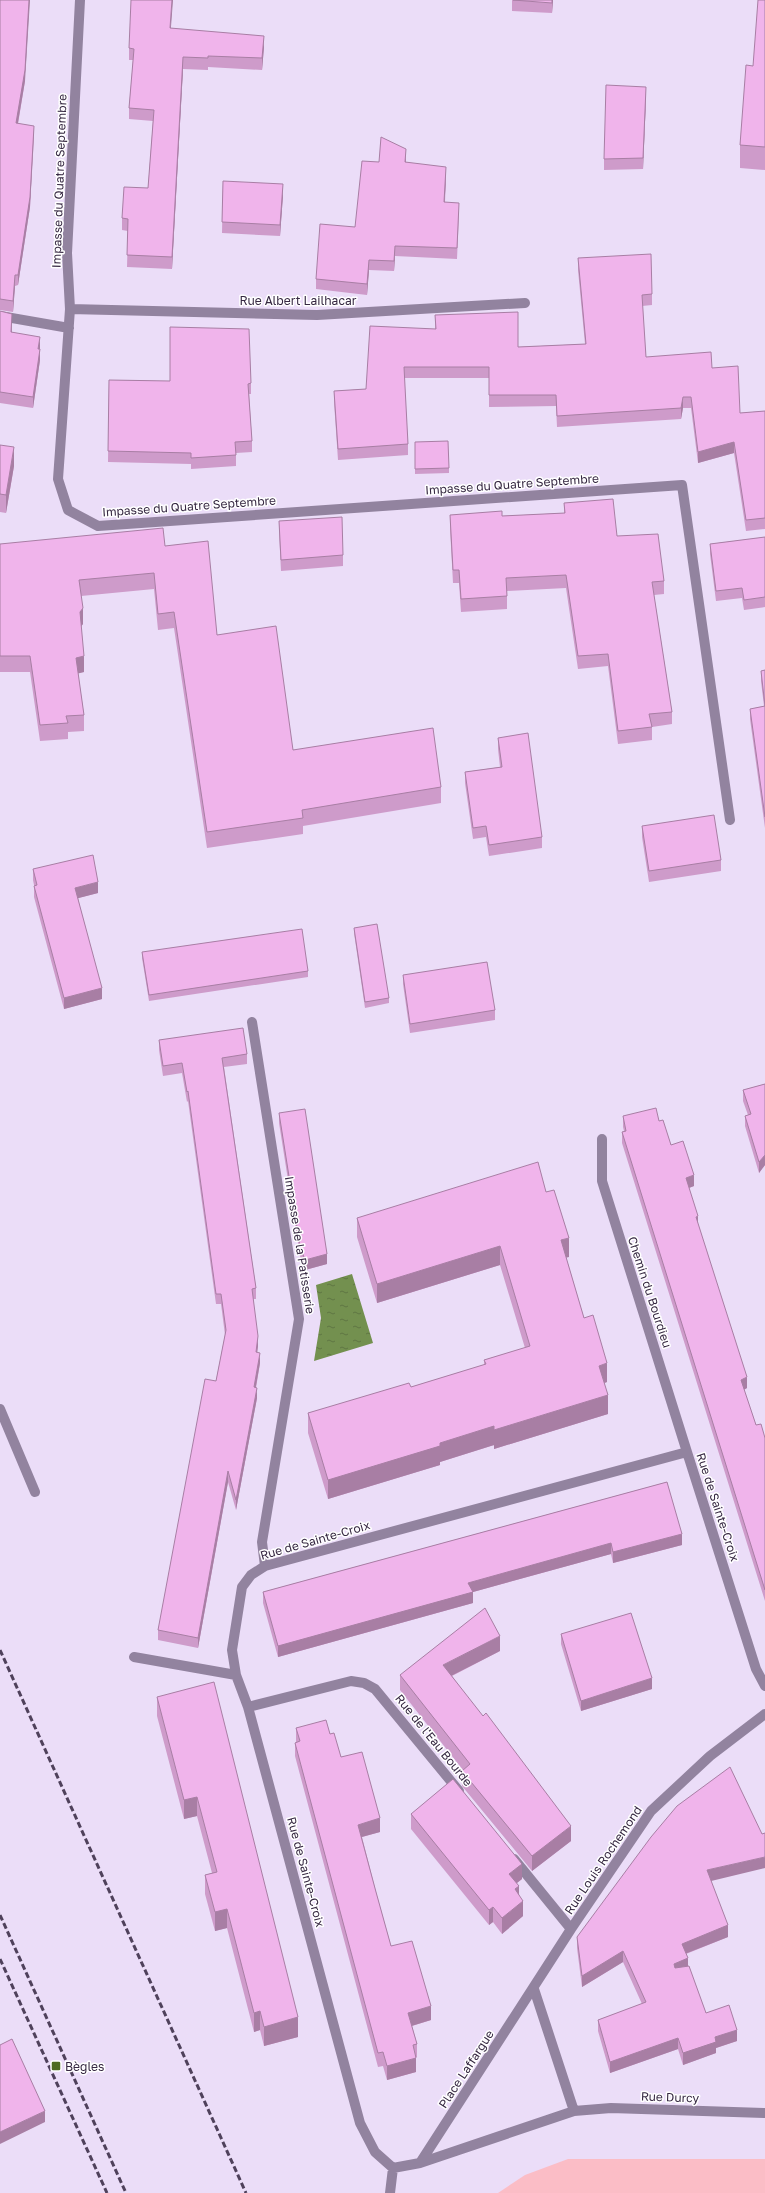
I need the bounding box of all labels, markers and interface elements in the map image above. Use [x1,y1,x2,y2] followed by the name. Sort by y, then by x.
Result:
[48,94,70,268] street label: Impasse du Quatre Septembre
[240,293,357,308] street label: Rue Albert Lailhacar
[425,470,599,498] street label: Impasse du Quatre Septembre
[102,492,276,520] street label: Impasse du Quatre Septembre
[282,1175,318,1315] street label: Impasse de la Patisserie
[625,1234,675,1350] street label: Chemin du Bourdieu
[693,1451,743,1564] street label: Rue de Sainte-Croix
[258,1517,372,1563] street label: Rue de Sainte-Croix
[392,1691,476,1789] street label: Rue de l'Eau Bourde
[561,1803,645,1917] street label: Rue Louis Rochemond
[284,1815,328,1929] street label: Rue de Sainte-Croix
[435,2027,497,2111] street label: Place Laffargue
[65,2059,104,2074] place label: Bègles
[50,2060,62,2072] marker: Bègles
[641,2088,700,2106] street label: Rue Durcy

